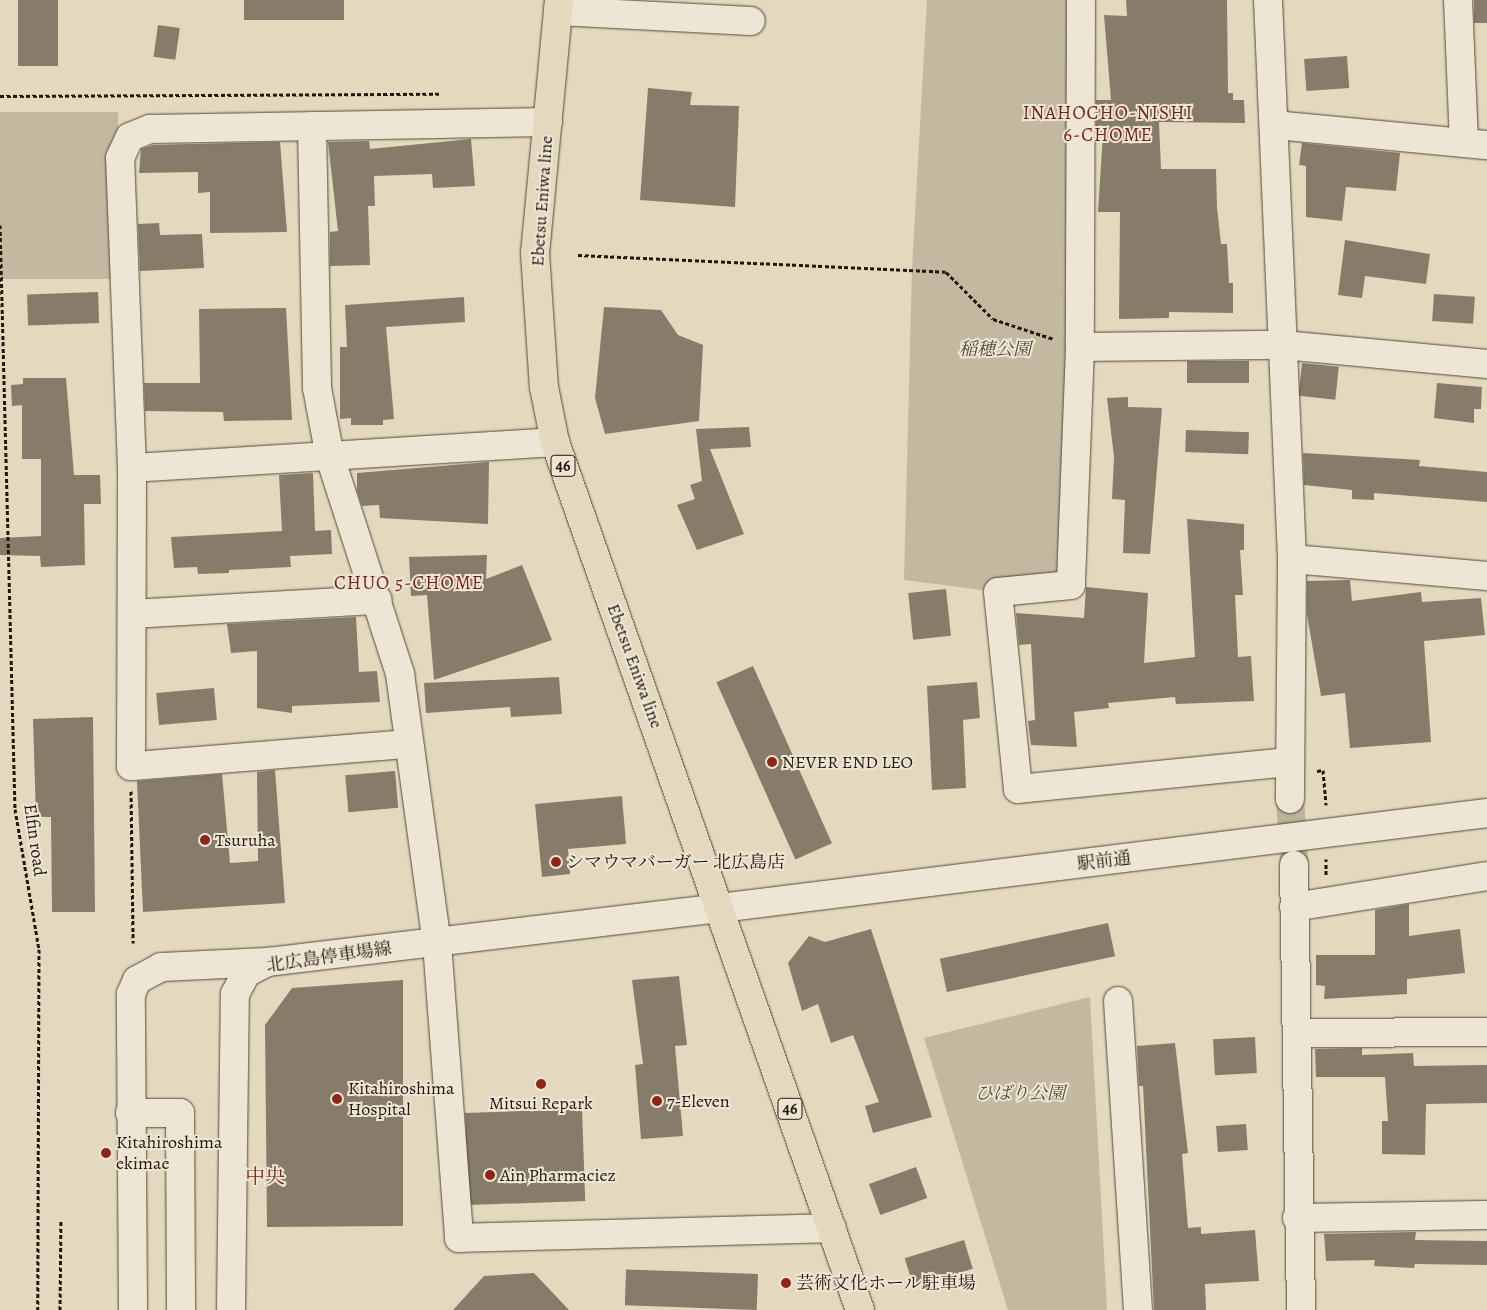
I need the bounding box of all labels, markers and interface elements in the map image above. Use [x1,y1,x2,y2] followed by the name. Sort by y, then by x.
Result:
[1021,103,1195,147] district label: INAHOCHO-NISHI 6-CHOME
[527,135,557,267] street label: Ebetsu Eniwa line
[959,338,1031,360] park label: 稲穂公園
[550,452,576,480] road number: 46
[332,573,486,595] district label: CHUO 5-CHOME
[602,601,668,731] street label: Ebetsu Eniwa line
[782,751,913,773] place label: NEVER END LEO
[766,756,778,768] marker: NEVER END LEO
[19,802,51,878] street label: Elfin road
[215,829,276,851] place label: Tsuruha
[199,834,211,846] marker: Tsuruha
[1076,847,1132,875] street label: 駅前通
[566,851,786,873] place label: シマウマバーガー 北広島店
[550,856,562,868] marker: シマウマバーガー 北広島店
[265,938,393,976] street label: 北広島停車場線
[348,1078,454,1120] place label: Kitahiroshima Hospital
[535,1078,547,1090] marker: Mitsui Repark
[975,1082,1065,1104] park label: ひばり公園
[667,1090,730,1112] place label: 7-Eleven
[330,1092,344,1106] marker: Kitahiroshima Hospital
[489,1092,593,1114] place label: Mitsui Repark
[651,1095,663,1107] marker: 7-Eleven
[778,1096,802,1122] road number: 46
[116,1132,222,1174] place label: Kitahiroshima ekimae
[100,1147,112,1159] marker: Kitahiroshima ekimae
[245,1164,285,1188] district label: 中央
[500,1164,616,1186] place label: Ain Pharmaciez
[484,1169,496,1181] marker: Ain Pharmaciez
[796,1272,976,1294] place label: 芸術文化ホール駐車場
[780,1277,792,1289] marker: 芸術文化ホール駐車場

